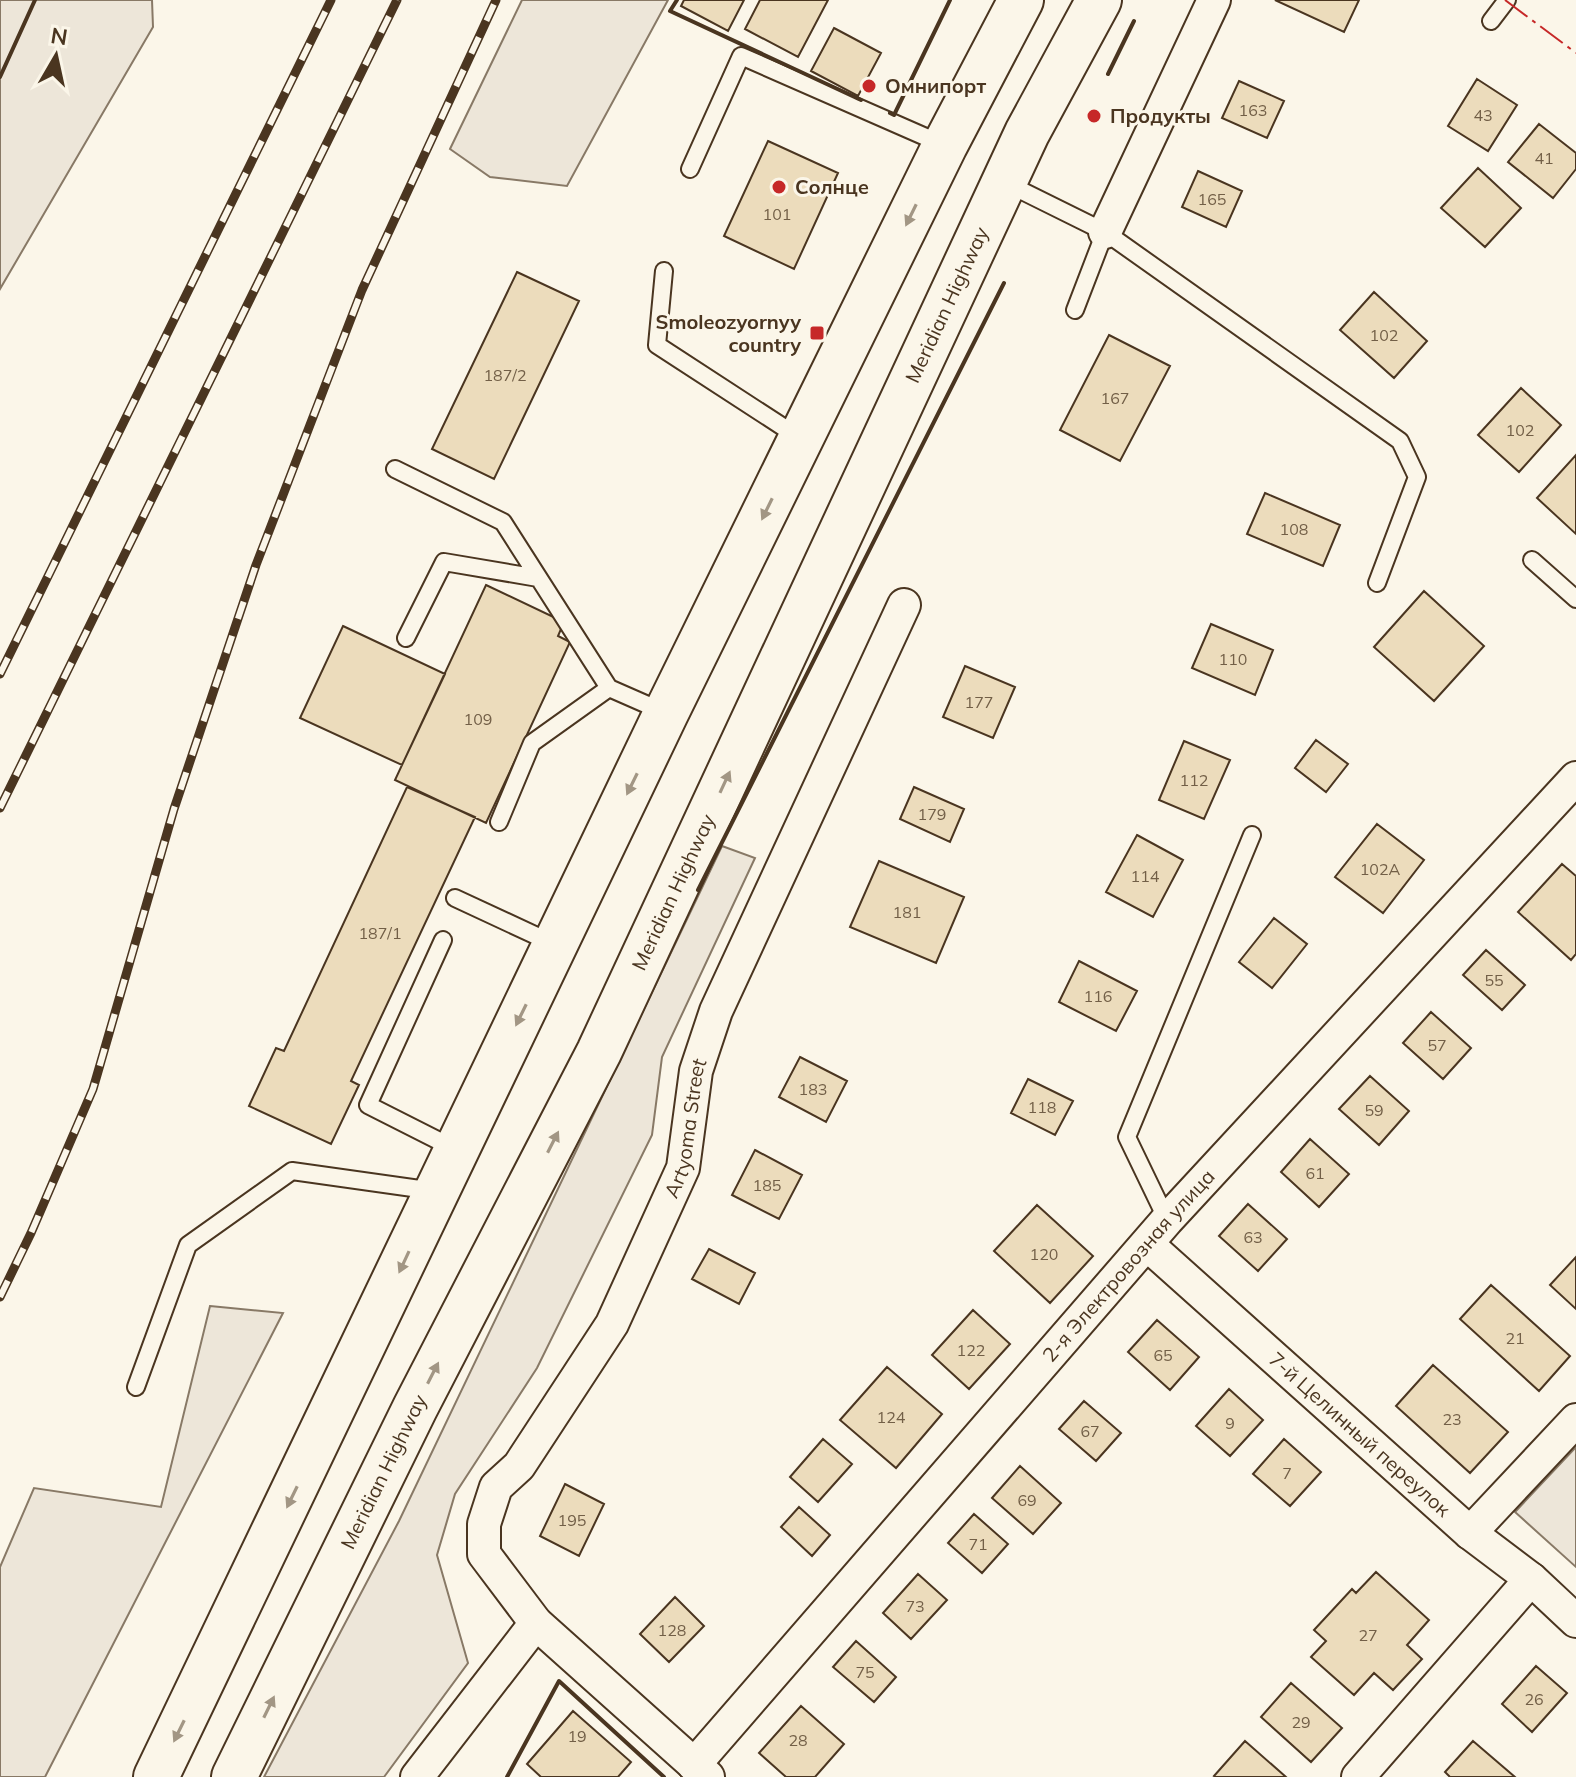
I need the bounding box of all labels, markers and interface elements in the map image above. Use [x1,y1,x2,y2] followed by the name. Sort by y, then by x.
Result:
[16,16,96,96] north arrow
[49,21,70,51] text: N
[885,73,986,98] place label: Омнипорт
[860,77,878,95] marker: Омнипорт
[1239,100,1267,120] house number: 163
[1110,103,1211,128] place label: Продукты
[1473,105,1493,125] house number: 43
[1085,107,1103,125] marker: Продукты
[1534,148,1554,168] house number: 41
[795,174,869,199] place label: Солнце
[770,178,788,196] marker: Солнце
[1198,189,1226,209] house number: 165
[763,204,791,224] house number: 101
[904,204,918,227] one-way arrow
[899,222,994,387] street label: Meridian Highway
[656,309,801,357] place label: Smoleozyornyy country
[808,324,826,342] marker: Smoleozyornyy country
[1370,325,1398,345] house number: 102
[484,365,526,385] house number: 187/2
[1101,388,1129,408] house number: 167
[1506,420,1534,440] house number: 102
[760,497,774,520] one-way arrow
[1280,519,1308,539] house number: 108
[1219,649,1247,669] house number: 110
[965,692,993,712] house number: 177
[464,709,492,729] house number: 109
[718,770,732,793] one-way arrow
[1180,770,1208,790] house number: 112
[625,772,639,795] one-way arrow
[918,804,946,824] house number: 179
[626,810,720,974] street label: Meridian Highway
[1360,859,1401,879] house number: 102А
[1131,866,1160,886] house number: 114
[893,902,921,922] house number: 181
[359,923,401,943] house number: 187/1
[1484,970,1504,990] house number: 55
[1084,986,1112,1006] house number: 116
[514,1003,528,1026] one-way arrow
[1427,1035,1447,1055] house number: 57
[658,1055,711,1201] street label: Artyoma Street
[799,1079,827,1099] house number: 183
[1028,1097,1056,1117] house number: 118
[1364,1100,1384,1120] house number: 59
[546,1131,559,1154] one-way arrow
[1305,1163,1325,1183] house number: 61
[1037,1164,1220,1367] street label: 2-я Электровозная улица
[753,1175,781,1195] house number: 185
[1243,1227,1263,1247] house number: 63
[1030,1244,1058,1264] house number: 120
[397,1250,411,1273] one-way arrow
[1505,1328,1525,1348] house number: 21
[957,1340,985,1360] house number: 122
[1153,1345,1173,1365] house number: 65
[1266,1348,1456,1522] street label: 7-й Целинный переулок
[427,1362,440,1385] one-way arrow
[335,1390,432,1553] street label: Meridian Highway
[877,1407,906,1427] house number: 124
[1442,1409,1462,1429] house number: 23
[1225,1413,1235,1433] house number: 9
[1080,1421,1100,1441] house number: 67
[1282,1463,1292,1483] house number: 7
[285,1485,299,1508] one-way arrow
[1017,1490,1037,1510] house number: 69
[558,1510,586,1530] house number: 195
[968,1534,988,1554] house number: 71
[905,1596,925,1616] house number: 73
[658,1620,686,1640] house number: 128
[1358,1625,1378,1645] house number: 27
[855,1662,875,1682] house number: 75
[1524,1689,1544,1709] house number: 26
[262,1695,276,1719] one-way arrow
[1291,1712,1311,1732] house number: 29
[172,1719,186,1742] one-way arrow
[567,1726,587,1746] house number: 19
[788,1730,808,1750] house number: 28

